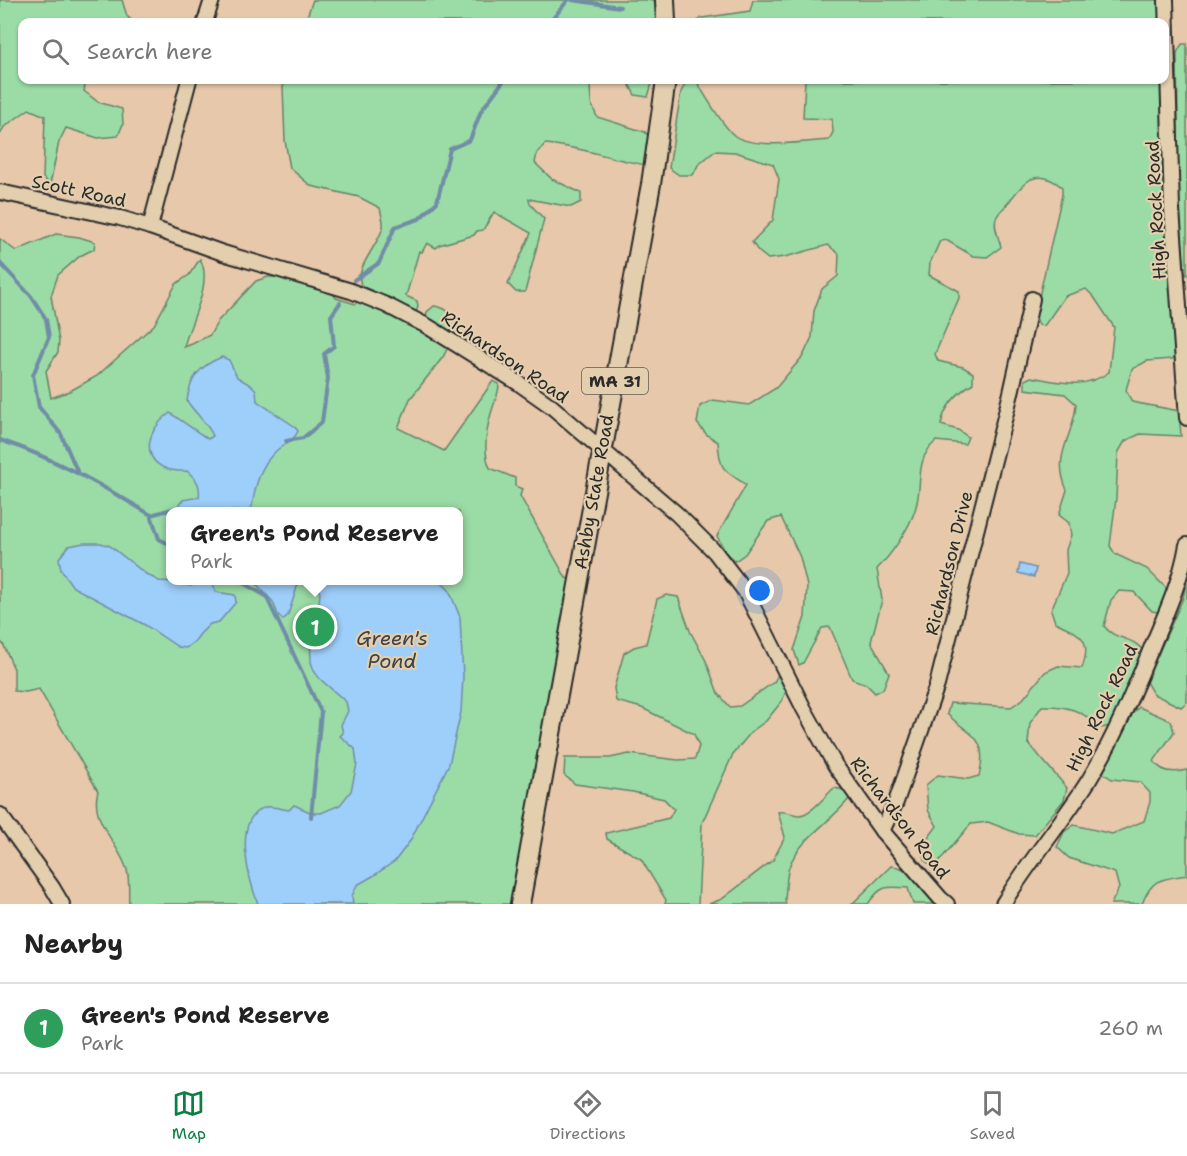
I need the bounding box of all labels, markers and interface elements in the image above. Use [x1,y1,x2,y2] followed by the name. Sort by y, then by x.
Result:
[18,18,1169,84] search box
[39,35,72,68] icon: search
[87,37,213,66] text: Search here
[1140,140,1172,280] street label: High Rock Road
[30,169,128,213] street label: Scott Road
[437,305,573,409] street label: Richardson Road
[582,368,648,394] road number: MA 31
[569,413,619,571] street label: Ashby State Road
[919,488,979,638] street label: Richardson Drive
[166,507,463,585] popup
[190,519,439,548] text: Green's Pond Reserve
[190,548,233,574] text: Park
[745,576,774,605] your location
[296,604,334,650] pin: 1
[356,625,428,674] water label: Green's Pond
[1061,640,1143,776] street label: High Rock Road
[845,752,955,884] street label: Richardson Road
[24,926,123,961] text: Nearby
[81,1001,330,1030] text: Green's Pond Reserve
[39,1015,48,1041] text: 1
[1098,1015,1163,1041] text: 260 m
[81,1030,124,1056] text: Park
[172,1087,206,1144] tab: Map
[550,1087,626,1144] tab: Directions
[970,1087,1015,1144] tab: Saved

